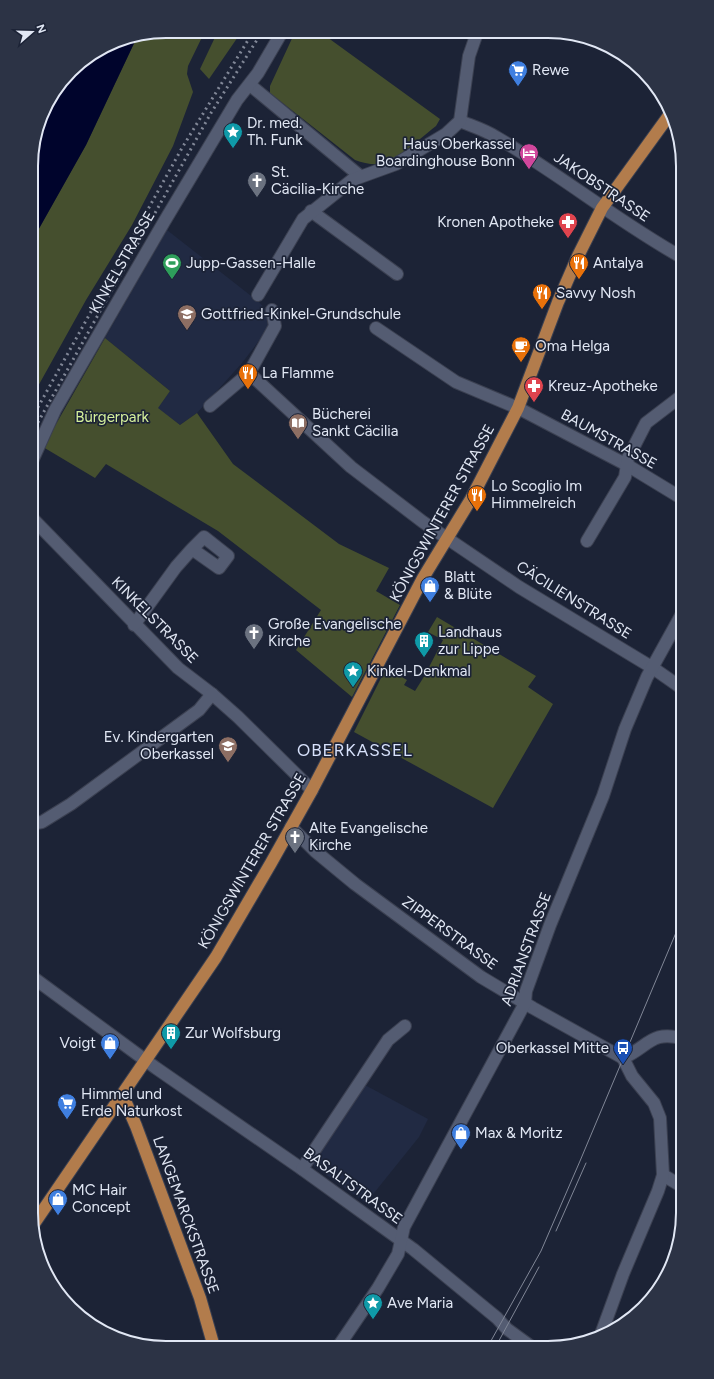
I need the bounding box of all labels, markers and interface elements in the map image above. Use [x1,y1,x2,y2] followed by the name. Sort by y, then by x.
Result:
[12,12,52,52] north arrow
[33,23,48,35] text: N
[507,59,529,87] supermarket icon: Rewe
[532,61,569,79] place label: Rewe
[247,114,303,149] place label: Dr. med. Th. Funk
[222,121,244,149] place icon: Dr. med. Th. Funk
[376,135,515,170] place label: Haus Oberkassel Boardinghouse Bonn
[518,142,540,170] hotel icon: Haus Oberkassel Boardinghouse Bonn
[550,148,654,226] street label: JAKOBSTRASSE
[271,163,364,198] place label: St. Cäcilia-Kirche
[246,170,268,198] church icon: St. Cäcilia-Kirche
[85,208,159,316] street label: KINKELSTRASSE
[557,211,579,239] pharmacy icon: Kronen Apotheke
[437,213,554,231] place label: Kronen Apotheke
[161,252,183,280] sports icon: Jupp-Gassen-Halle
[568,252,590,280] restaurant icon: Antalya
[186,254,316,272] place label: Jupp-Gassen-Halle
[593,254,643,272] place label: Antalya
[531,282,553,310] restaurant icon: Savvy Nosh
[556,284,636,302] place label: Savvy Nosh
[176,303,198,331] school or university icon: Gottfried-Kinkel-Grundschule
[201,305,401,323] place label: Gottfried-Kinkel-Grundschule
[510,335,532,363] cafe icon: Oma Helga
[535,337,610,355] place label: Oma Helga
[237,362,259,390] restaurant icon: La Flamme
[262,364,334,382] place label: La Flamme
[523,375,545,403] pharmacy icon: Kreuz-Apotheke
[548,377,658,395] place label: Kreuz-Apotheke
[312,405,398,440] place label: Bücherei Sankt Cäcilia
[558,405,660,473] street label: BAUMSTRASSE
[75,408,149,426] park label: Bürgerpark
[287,412,309,440] library icon: Bücherei Sankt Cäcilia
[386,421,498,605] street label: KÖNIGSWINTERER STRASSE
[491,477,582,512] place label: Lo Scoglio Im Himmelreich
[466,484,488,512] restaurant icon: Lo Scoglio Im Himmelreich
[513,557,635,643] street label: CÄCILIENSTRASSE
[444,568,492,603] place label: Blatt & Blüte
[108,573,202,667] street label: KINKELSTRASSE
[419,575,441,603] shop icon: Blatt & Blüte
[268,615,402,650] place label: Große Evangelische Kirche
[243,622,265,650] church icon: Große Evangelische Kirche
[438,623,502,658] place label: Landhaus zur Lippe
[413,630,435,658] building icon: Landhaus zur Lippe
[342,660,364,688] place icon: Kinkel-Denkmal
[367,662,471,680] place label: Kinkel-Denkmal
[104,728,214,763] place label: Ev. Kindergarten Oberkassel
[217,735,239,763] school or university icon: Ev. Kindergarten Oberkassel
[297,740,413,760] district label: OBERKASSEL
[194,770,310,952] street label: KÖNIGSWINTERER STRASSE
[309,819,428,854] place label: Alte Evangelische Kirche
[284,826,306,854] church icon: Alte Evangelische Kirche
[497,890,555,1008] street label: ADRIANSTRASSE
[399,892,501,974] street label: ZIPPERSTRASSE
[160,1022,182,1050] building icon: Zur Wolfsburg
[185,1024,281,1042] place label: Zur Wolfsburg
[99,1032,121,1060] shop icon: Voigt
[60,1034,96,1052] place label: Voigt
[612,1037,634,1065] bus stop icon: Oberkassel Mitte
[496,1039,609,1057] place label: Oberkassel Mitte
[81,1085,183,1120] place label: Himmel und Erde Naturkost
[56,1092,78,1120] supermarket icon: Himmel und Erde Naturkost
[450,1122,472,1150] shop icon: Max & Moritz
[475,1124,563,1142] place label: Max & Moritz
[149,1134,223,1296] street label: LANGEMARCKSTRASSE
[300,1144,406,1228] street label: BASALTSTRASSE
[72,1181,131,1216] place label: MC Hair Concept
[47,1188,69,1216] shop icon: MC Hair Concept
[362,1292,384,1320] place icon: Ave Maria
[387,1294,453,1312] place label: Ave Maria

